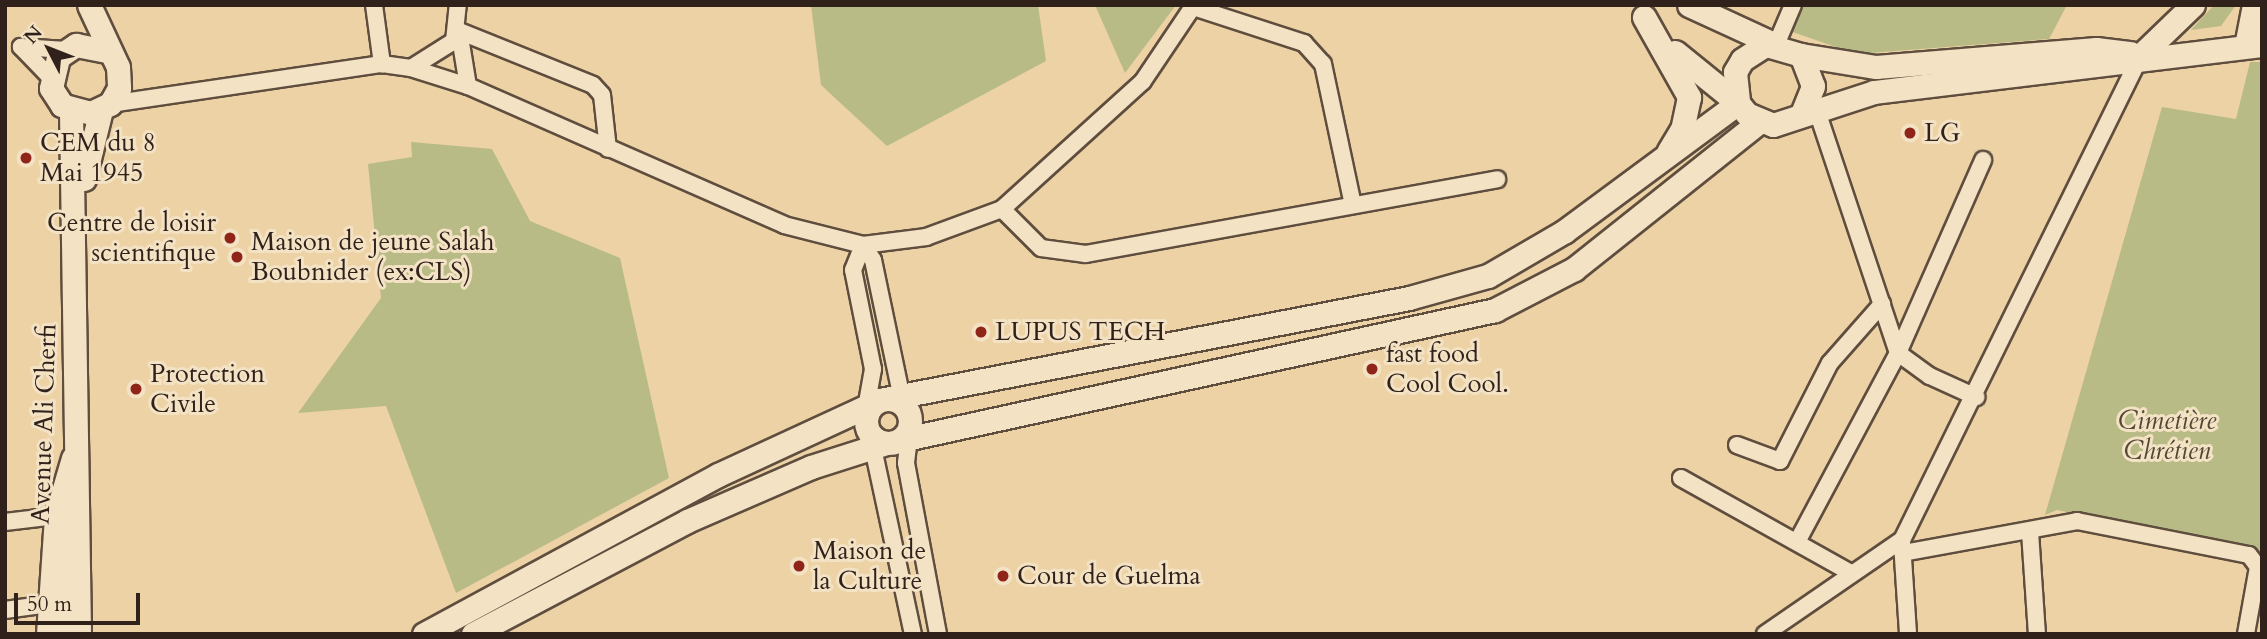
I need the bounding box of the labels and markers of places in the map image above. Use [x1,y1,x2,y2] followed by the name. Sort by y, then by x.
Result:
[1924,117,1960,149] place label: LG
[1902,125,1918,141] marker: LG
[40,127,156,188] place label: CEM du 8 Mai 1945
[18,150,34,166] marker: CEM du 8 Mai 1945
[47,207,216,268] place label: Centre de loisir scientifique
[251,226,495,288] place label: Maison de jeune Salah Boubnider (ex:CLS)
[222,230,238,246] marker: Centre de loisir scientifique
[229,249,245,265] marker: Maison de jeune Salah Boubnider (ex:CLS)
[995,316,1165,348] place label: LUPUS TECH
[973,324,989,340] marker: LUPUS TECH
[1386,338,1509,400] place label: fast food Cool Cool.
[150,358,265,420] place label: Protection Civile
[1364,361,1380,377] marker: fast food Cool Cool.
[128,381,144,397] marker: Protection Civile
[813,535,926,596] place label: Maison de la Culture
[791,558,807,574] marker: Maison de la Culture
[1017,560,1201,592] place label: Cour de Guelma
[995,568,1011,584] marker: Cour de Guelma

